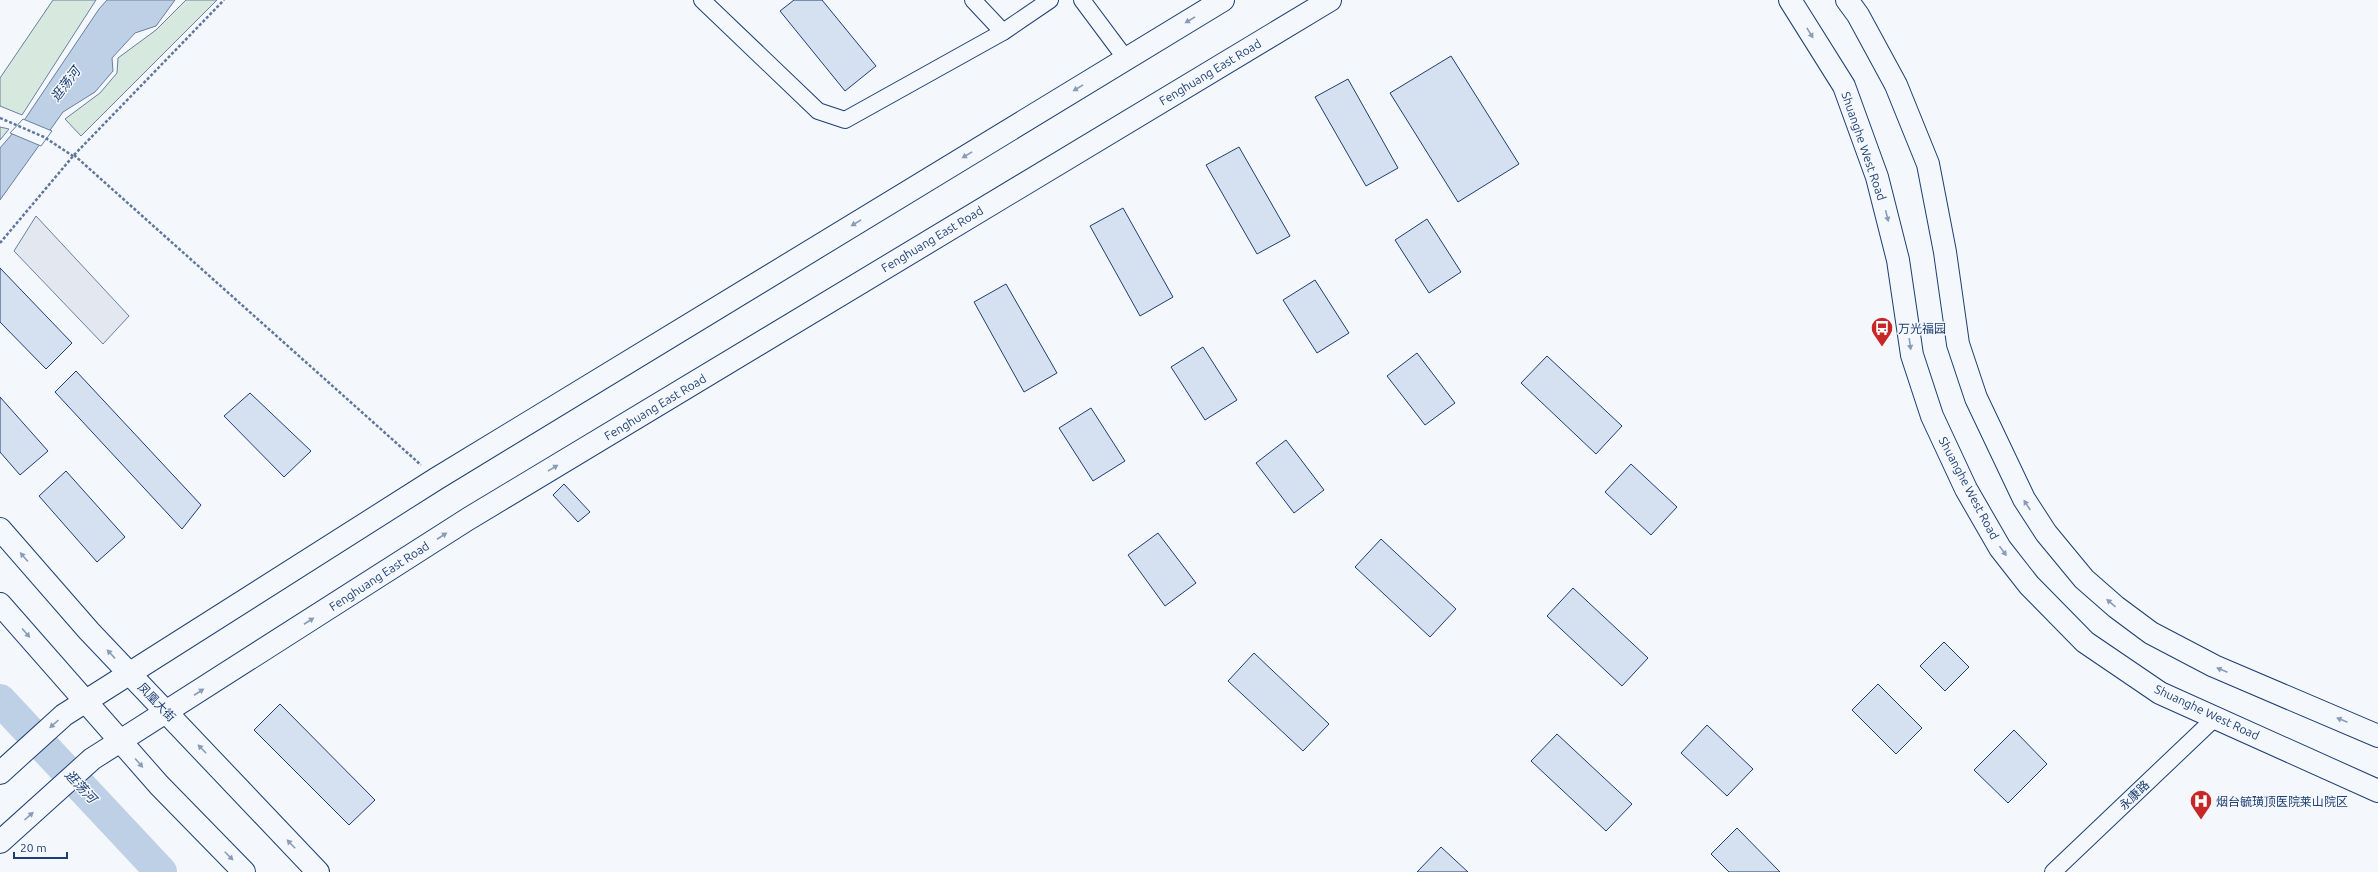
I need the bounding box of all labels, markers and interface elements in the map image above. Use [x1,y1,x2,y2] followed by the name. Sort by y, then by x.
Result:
[1184,17,1195,24] one-way arrow
[1807,27,1814,39] one-way arrow
[1157,36,1263,108] street label: Fenghuang East Road
[48,62,84,104] water label: 逛荡河
[1072,84,1084,91] one-way arrow
[1839,90,1889,202] street label: Shuanghe West Road
[961,152,973,159] one-way arrow
[879,203,985,275] street label: Fenghuang East Road
[1884,210,1890,222] one-way arrow
[851,219,861,227] one-way arrow
[1869,315,1895,348] bus stop icon: 万光福园
[1898,322,1946,335] place label: 万光福园
[1907,338,1913,350] one-way arrow
[602,371,708,443] street label: Fenghuang East Road
[1936,435,2002,541] street label: Shuanghe West Road
[547,465,559,472] one-way arrow
[2024,499,2031,511] one-way arrow
[436,533,448,540] one-way arrow
[327,539,431,613] street label: Fenghuang East Road
[1999,546,2007,556] one-way arrow
[20,551,29,562] one-way arrow
[2106,599,2117,608] one-way arrow
[303,618,315,625] one-way arrow
[21,628,30,638] one-way arrow
[106,649,115,659] one-way arrow
[2216,666,2228,672] one-way arrow
[136,680,178,724] street label: 凤凰大街
[2153,682,2261,742] street label: Shuanghe West Road
[193,688,205,695] one-way arrow
[2336,717,2348,723] one-way arrow
[49,720,59,729] one-way arrow
[197,744,206,755] one-way arrow
[134,758,143,768] one-way arrow
[63,767,101,807] water label: 逛荡河
[2117,778,2151,812] street label: 永康路
[2188,788,2214,821] hospital icon: 烟台毓璜顶医院莱山院区
[2216,795,2348,808] place label: 烟台毓璜顶医院莱山院区
[24,811,34,821] one-way arrow
[14,834,67,860] scale bar
[286,839,296,849] one-way arrow
[20,841,47,854] text: 20 m
[224,851,234,861] one-way arrow

